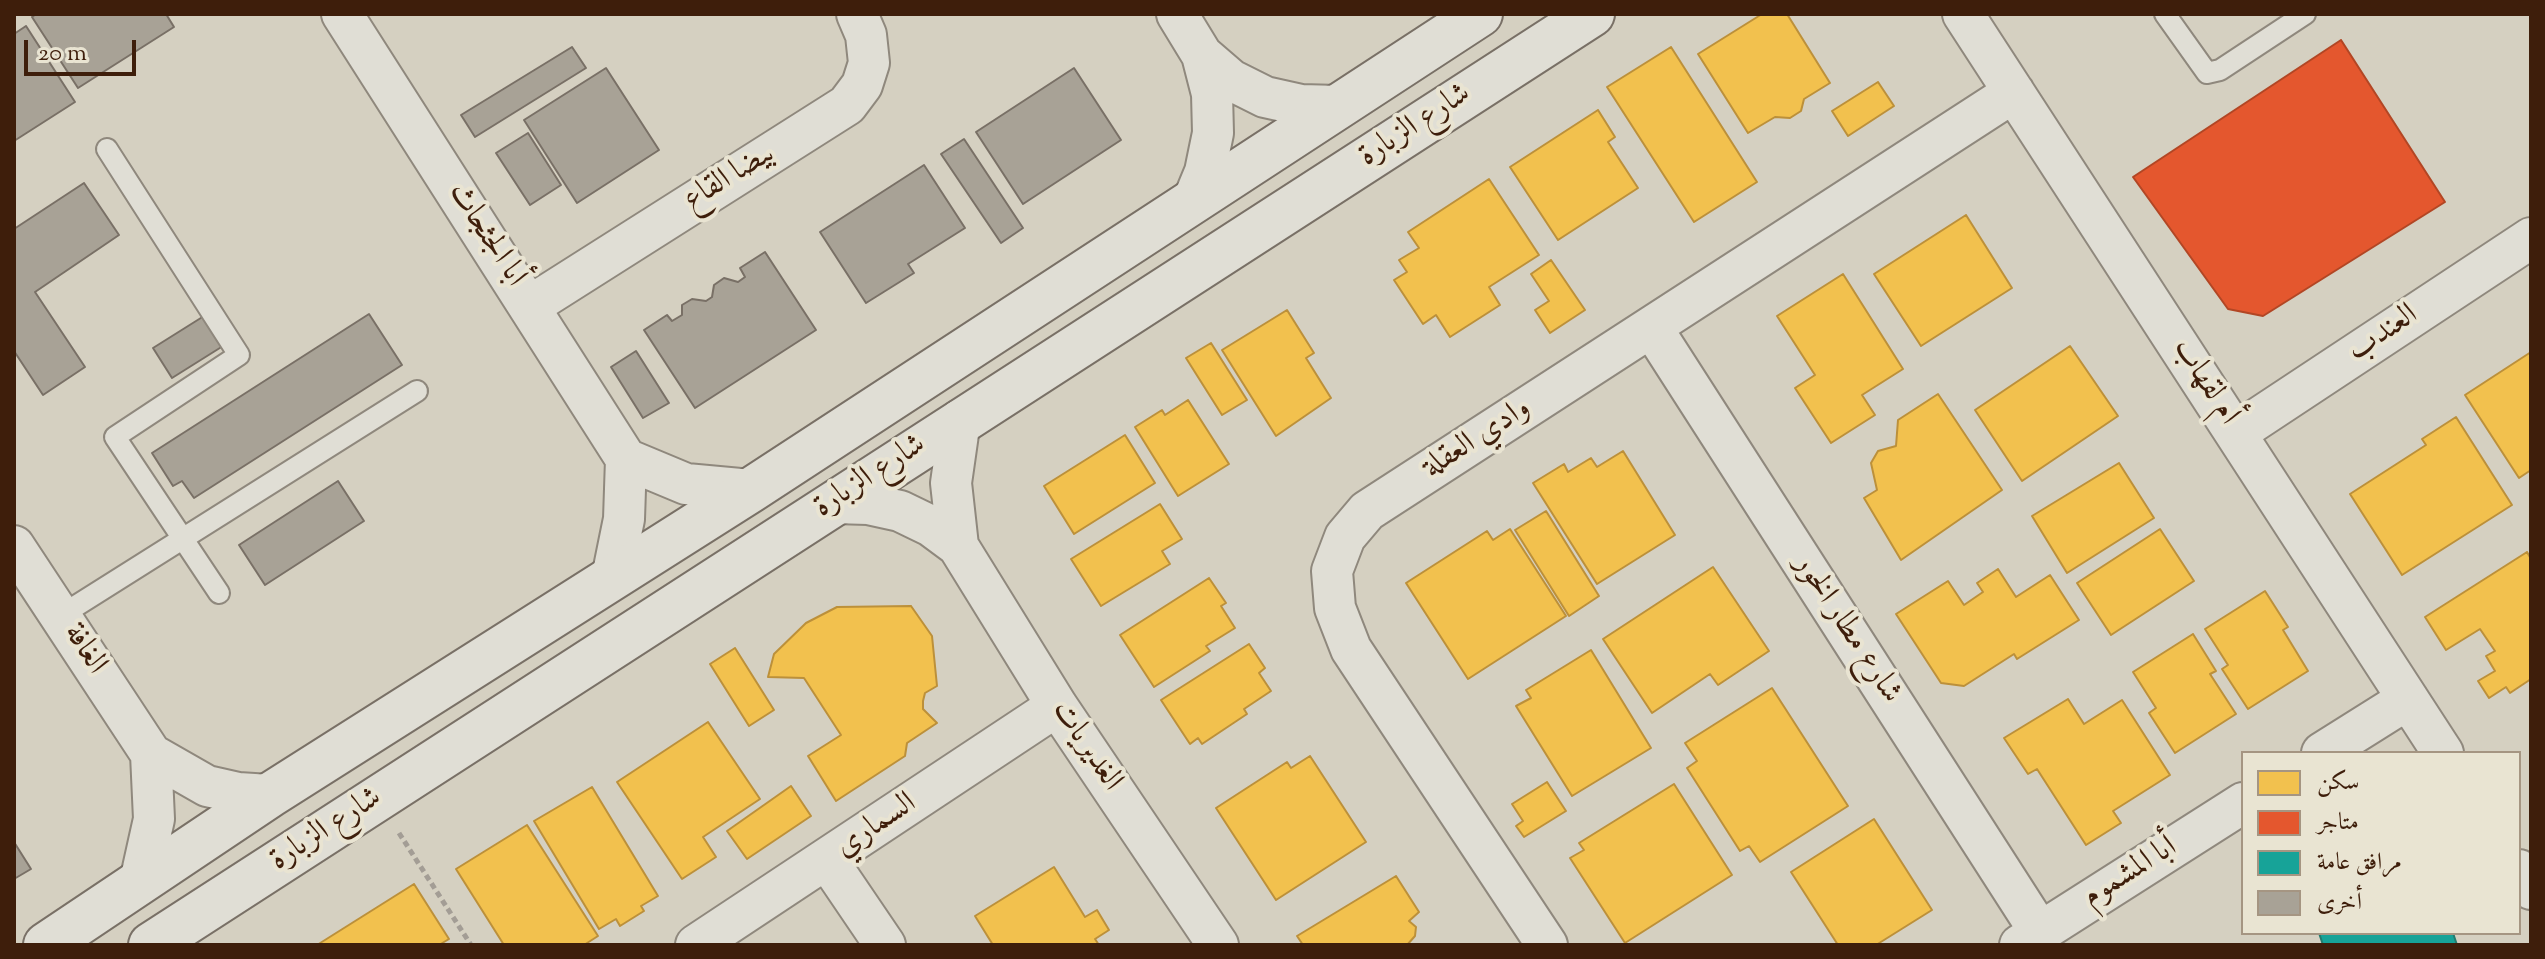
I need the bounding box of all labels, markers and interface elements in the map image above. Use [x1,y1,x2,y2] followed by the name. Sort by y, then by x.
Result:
[28,24,140,74] scale bar
[38,37,87,71] text: 20 m
[1353,77,1479,177] street label: شارع الزبارة
[678,136,782,222] street label: بيضا القاع
[437,177,533,295] street label: أبا الجثجاث
[2341,298,2427,372] street label: العندب
[2162,332,2246,434] street label: أم لقهاب
[1417,391,1539,489] street label: وادي العقلة
[808,428,934,528] street label: شارع الزبارة
[1784,548,1908,712] street label: شارع مطار الخور
[52,617,114,683] street label: الغافة
[1041,694,1129,800] street label: الغديريات
[2241,751,2521,935] legend
[2317,766,2360,800] text: سكن
[264,781,390,881] street label: شارع الزبارة
[829,786,925,868] street label: السماري
[2317,806,2359,840] text: متاجر
[2077,830,2185,918] street label: أبا المشموم
[2317,846,2402,880] text: مرافق عامة
[2317,886,2362,920] text: أخرى

